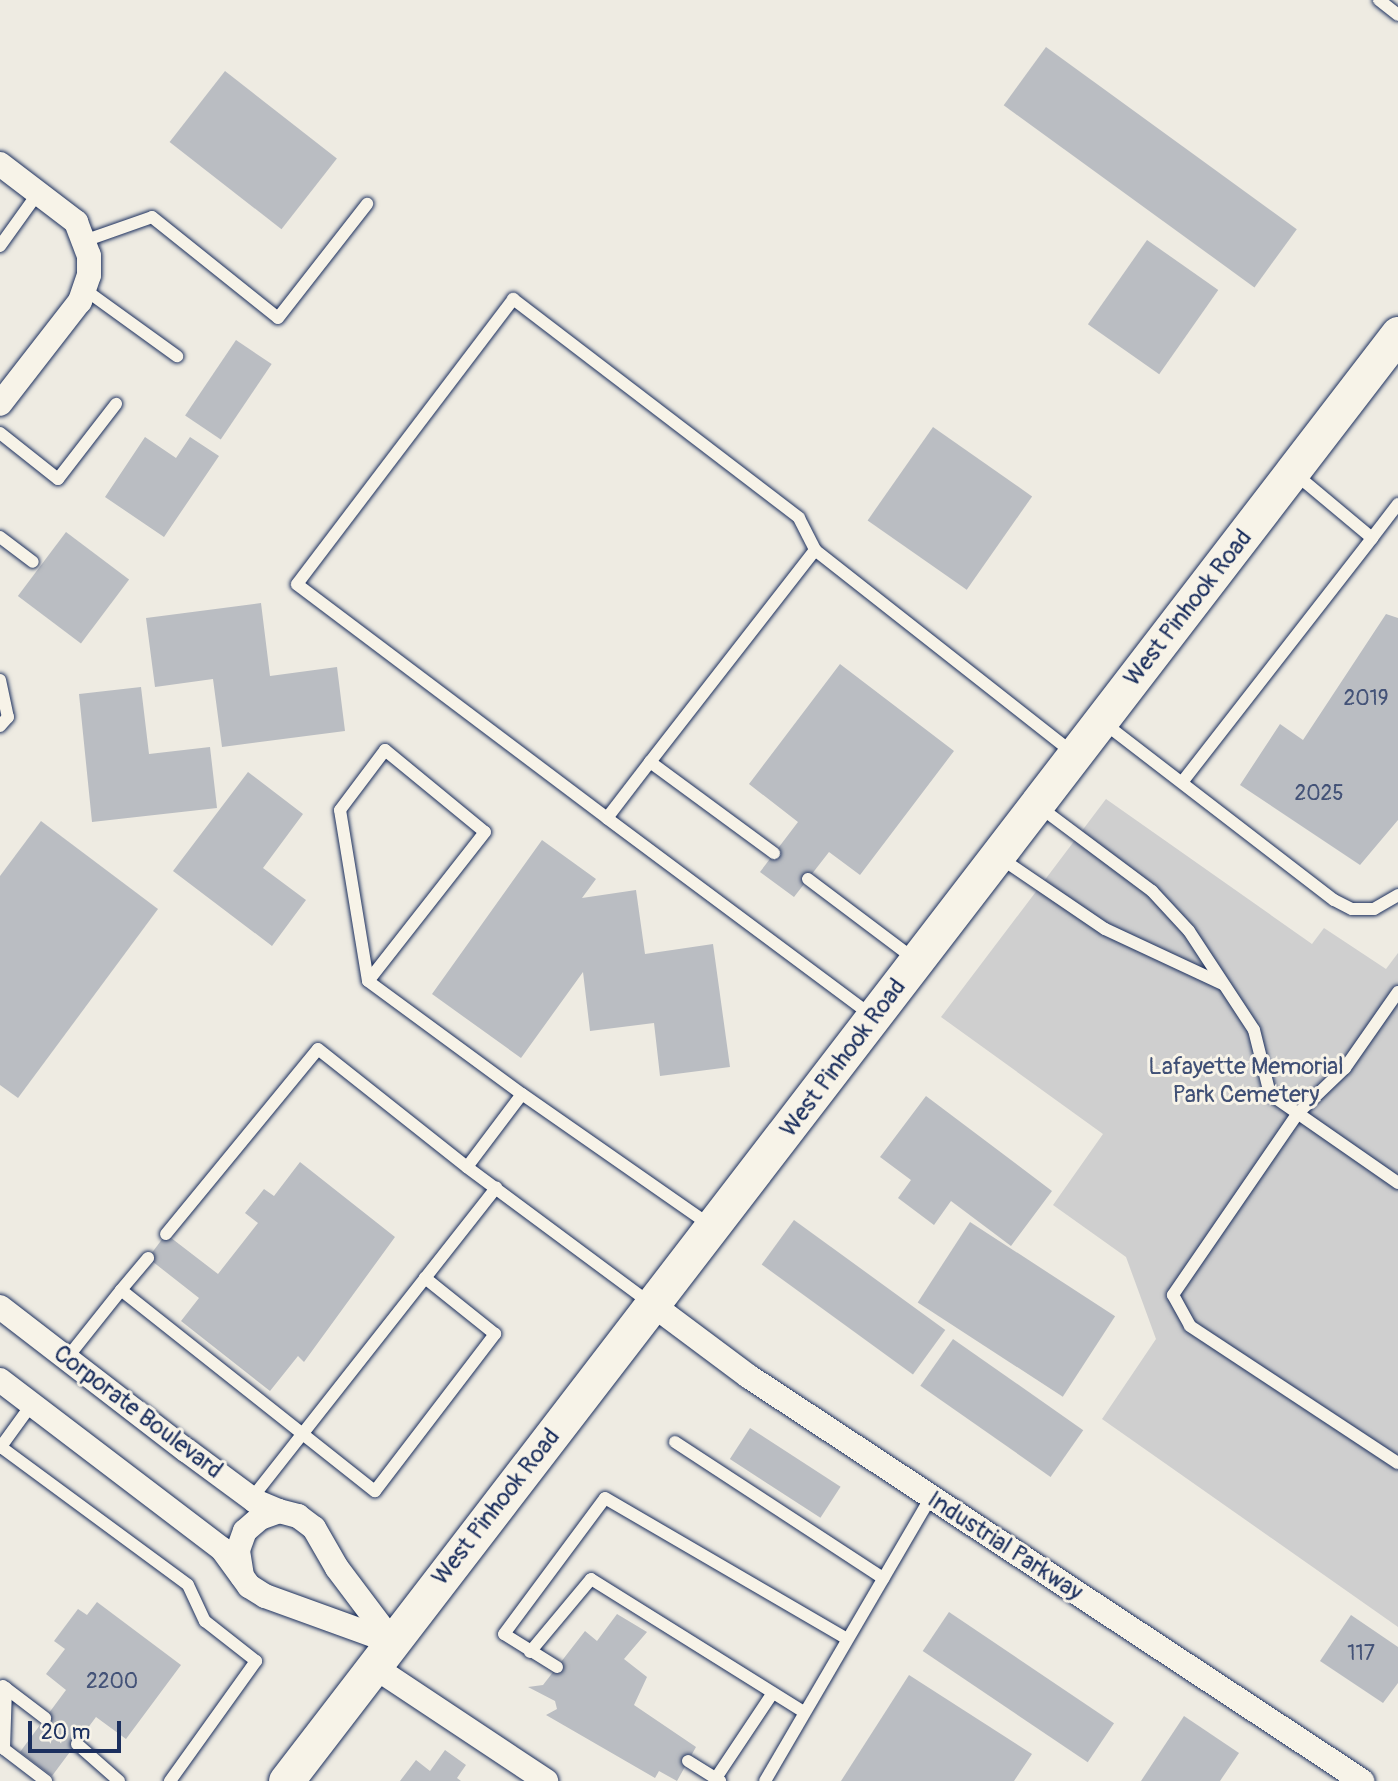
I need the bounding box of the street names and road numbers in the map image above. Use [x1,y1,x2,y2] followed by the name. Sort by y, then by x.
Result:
[1118,524,1258,692] street label: West Pinhook Road
[774,973,912,1143] street label: West Pinhook Road
[48,1339,228,1485] street label: Corporate Boulevard
[426,1423,566,1591] street label: West Pinhook Road
[922,1485,1088,1607] street label: Industrial Parkway

